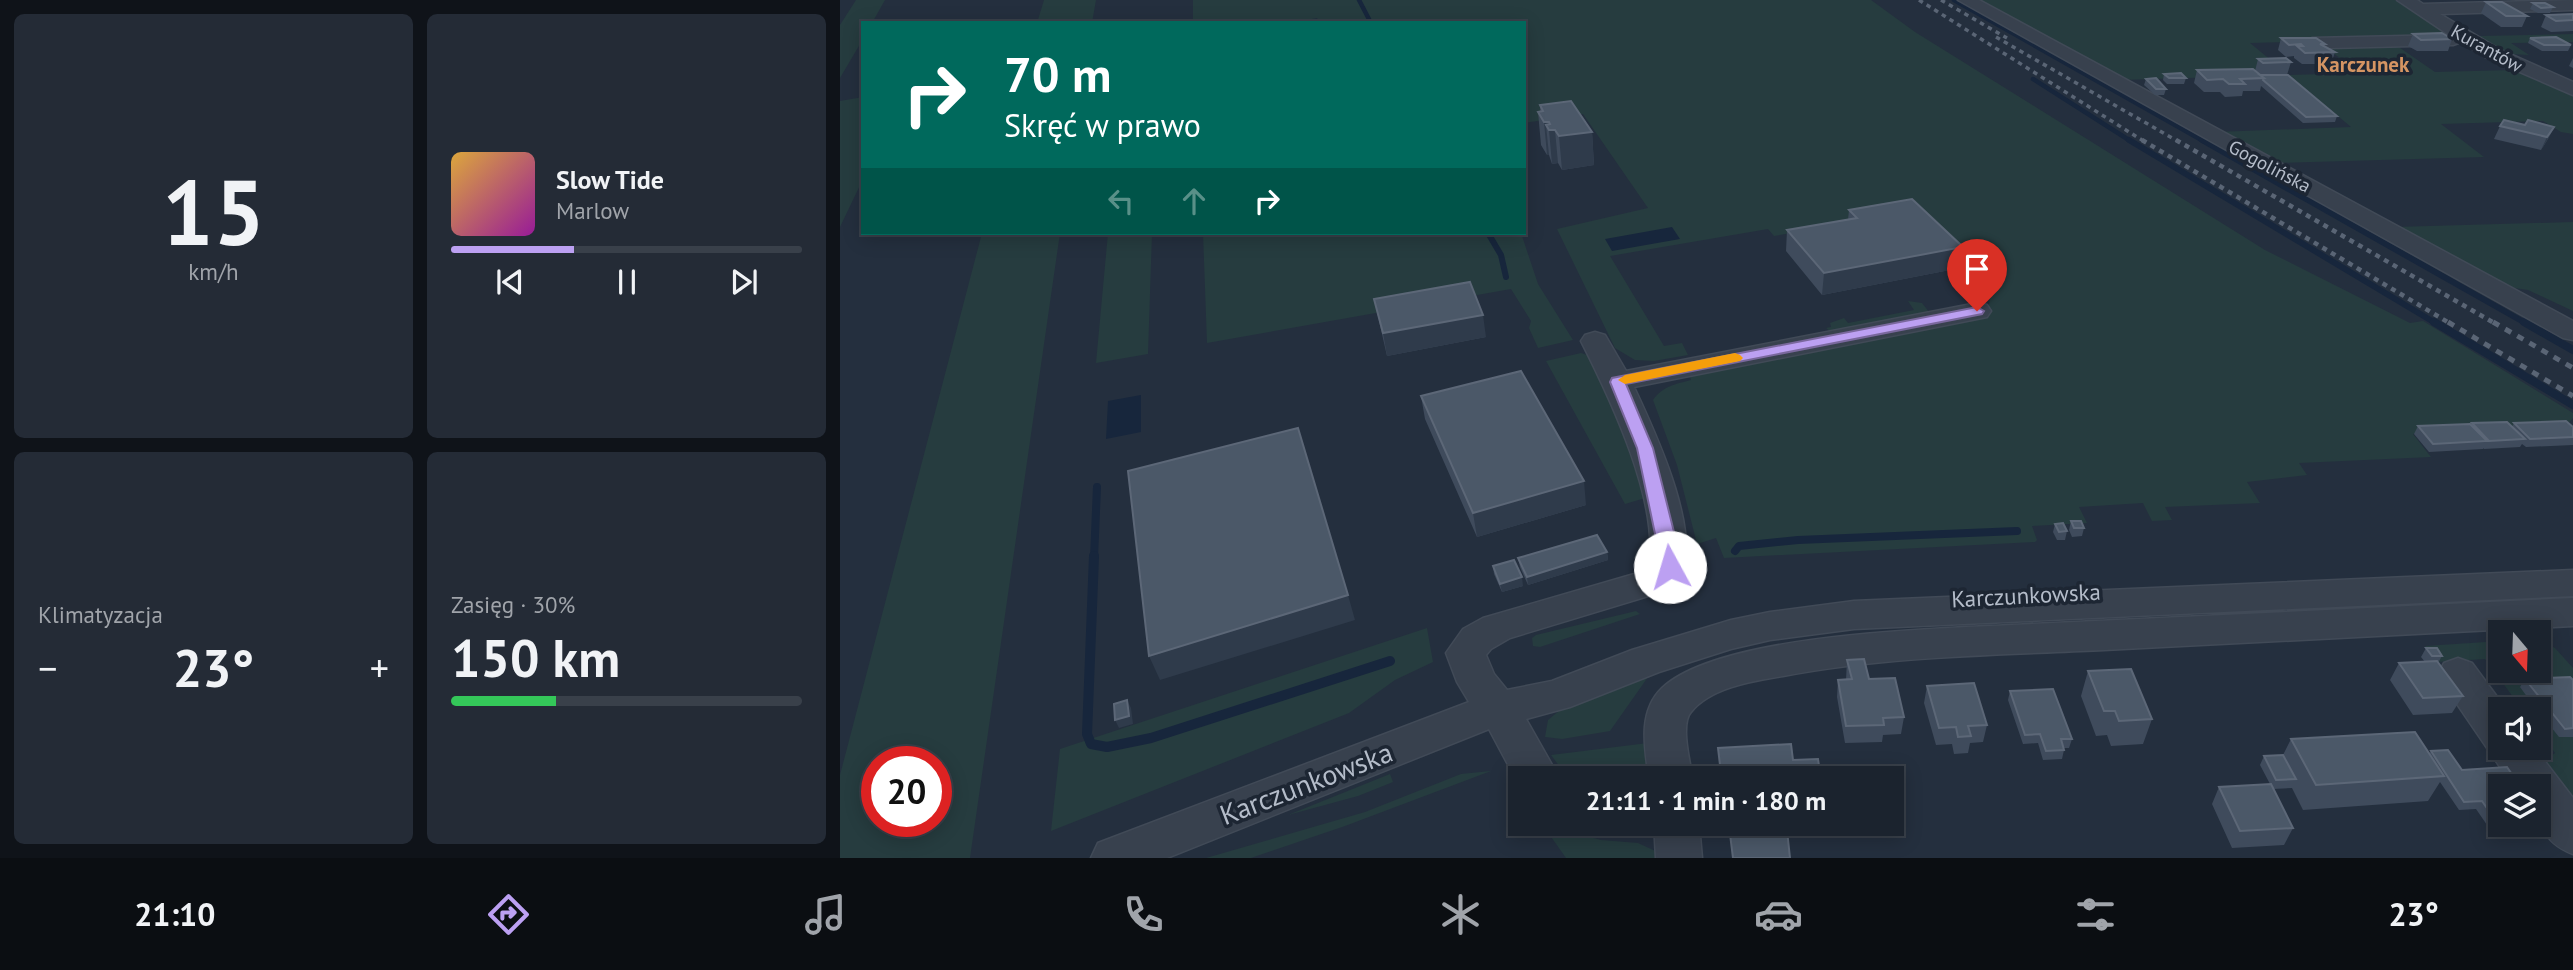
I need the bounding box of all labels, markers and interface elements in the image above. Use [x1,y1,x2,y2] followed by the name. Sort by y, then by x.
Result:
[2447,19,2527,77] street label: Kurantów
[1004,42,1111,106] text: 70 m
[889,49,980,140] icon: right
[2317,51,2410,78] district label: Karczunek
[1004,104,1201,146] text: Skręć w prawo
[2225,134,2315,198] street label: Gogolińska
[162,152,265,270] text: 15
[556,163,664,196] text: Slow Tide
[1102,182,1140,220] icon: left
[1175,182,1213,220] icon: ahead
[1248,182,1286,220] icon: right
[556,196,629,225] text: Marlow
[1947,239,2007,311] pin
[1958,250,1996,288] icon: arrive
[188,257,239,286] text: km/h
[491,263,529,301] icon: previous
[608,263,646,301] icon: pause
[725,263,763,301] icon: next
[1633,530,1707,604] position arrow
[1950,577,2102,613] street label: Karczunkowska
[451,590,575,619] text: Zasięg · 30%
[38,600,163,629] text: Klimatyzacja
[2488,620,2552,682] north arrow
[2488,620,2551,837] map controls
[451,624,620,691] text: 150 km
[173,634,254,701] text: 23°
[38,643,57,692] text: −
[370,643,389,692] text: +
[2488,697,2551,760] button: sound
[1214,733,1398,833] street label: Karczunkowska
[861,746,952,837] speed limit sign: 20
[2488,774,2551,837] button: layers
[1586,784,1826,817] text: 21:11 · 1 min · 180 m
[484,890,533,939] icon: directions
[801,890,850,939] icon: music
[1119,890,1168,939] icon: phone
[1436,890,1485,939] icon: climate
[1754,890,1803,939] icon: car
[2071,890,2120,939] icon: filters
[134,893,215,935] text: 21:10
[2388,893,2439,935] text: 23°

